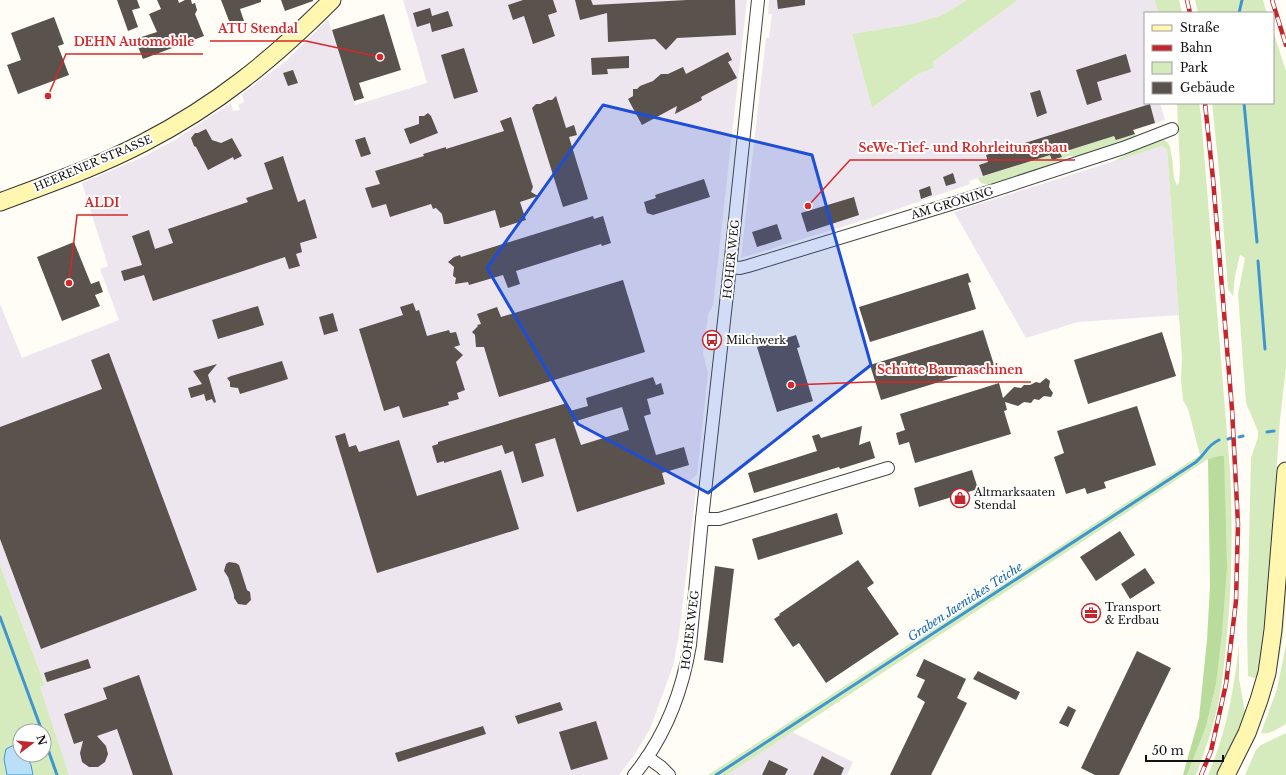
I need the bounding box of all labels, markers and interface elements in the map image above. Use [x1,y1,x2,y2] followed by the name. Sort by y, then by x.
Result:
[1144,12,1274,104] legend
[210,17,306,41] callout: ATU Stendal
[1180,20,1220,35] text: Straße
[217,21,299,36] text: ATU Stendal
[66,30,203,54] callout: DEHN Automobile
[74,34,194,49] text: DEHN Automobile
[1180,40,1212,55] text: Bahn
[1180,60,1208,75] text: Park
[1180,80,1235,95] text: Gebäude
[32,132,154,194] street label: HEERENER STRASSE
[850,136,1075,160] callout: SeWe-Tief- und Rohrleitungsbau
[859,140,1068,155] text: SeWe-Tief- und Rohrleitungsbau
[908,184,995,223] street label: AM GRÖNING
[77,191,128,215] callout: ALDI
[84,195,119,210] text: ALDI
[720,218,742,299] street label: HOHER WEG
[701,329,723,351] bus stop icon: Milchwerk
[726,333,786,347] place label: Milchwerk
[869,358,1031,382] callout: Schütte Baumaschinen
[877,362,1023,377] text: Schütte Baumaschinen
[973,485,1056,512] place label: Altmarksaaten Stendal
[949,487,971,509] shop icon: Altmarksaaten Stendal
[905,559,1025,644] water label: Graben Jaenickes Teiche
[678,589,702,671] street label: HOHER WEG
[1105,600,1162,627] place label: Transport & Erdbau
[1080,602,1102,624] office icon: Transport & Erdbau
[12,723,52,763] north arrow
[33,733,50,748] text: N
[1146,737,1223,763] scale bar
[1152,743,1184,758] text: 50 m

